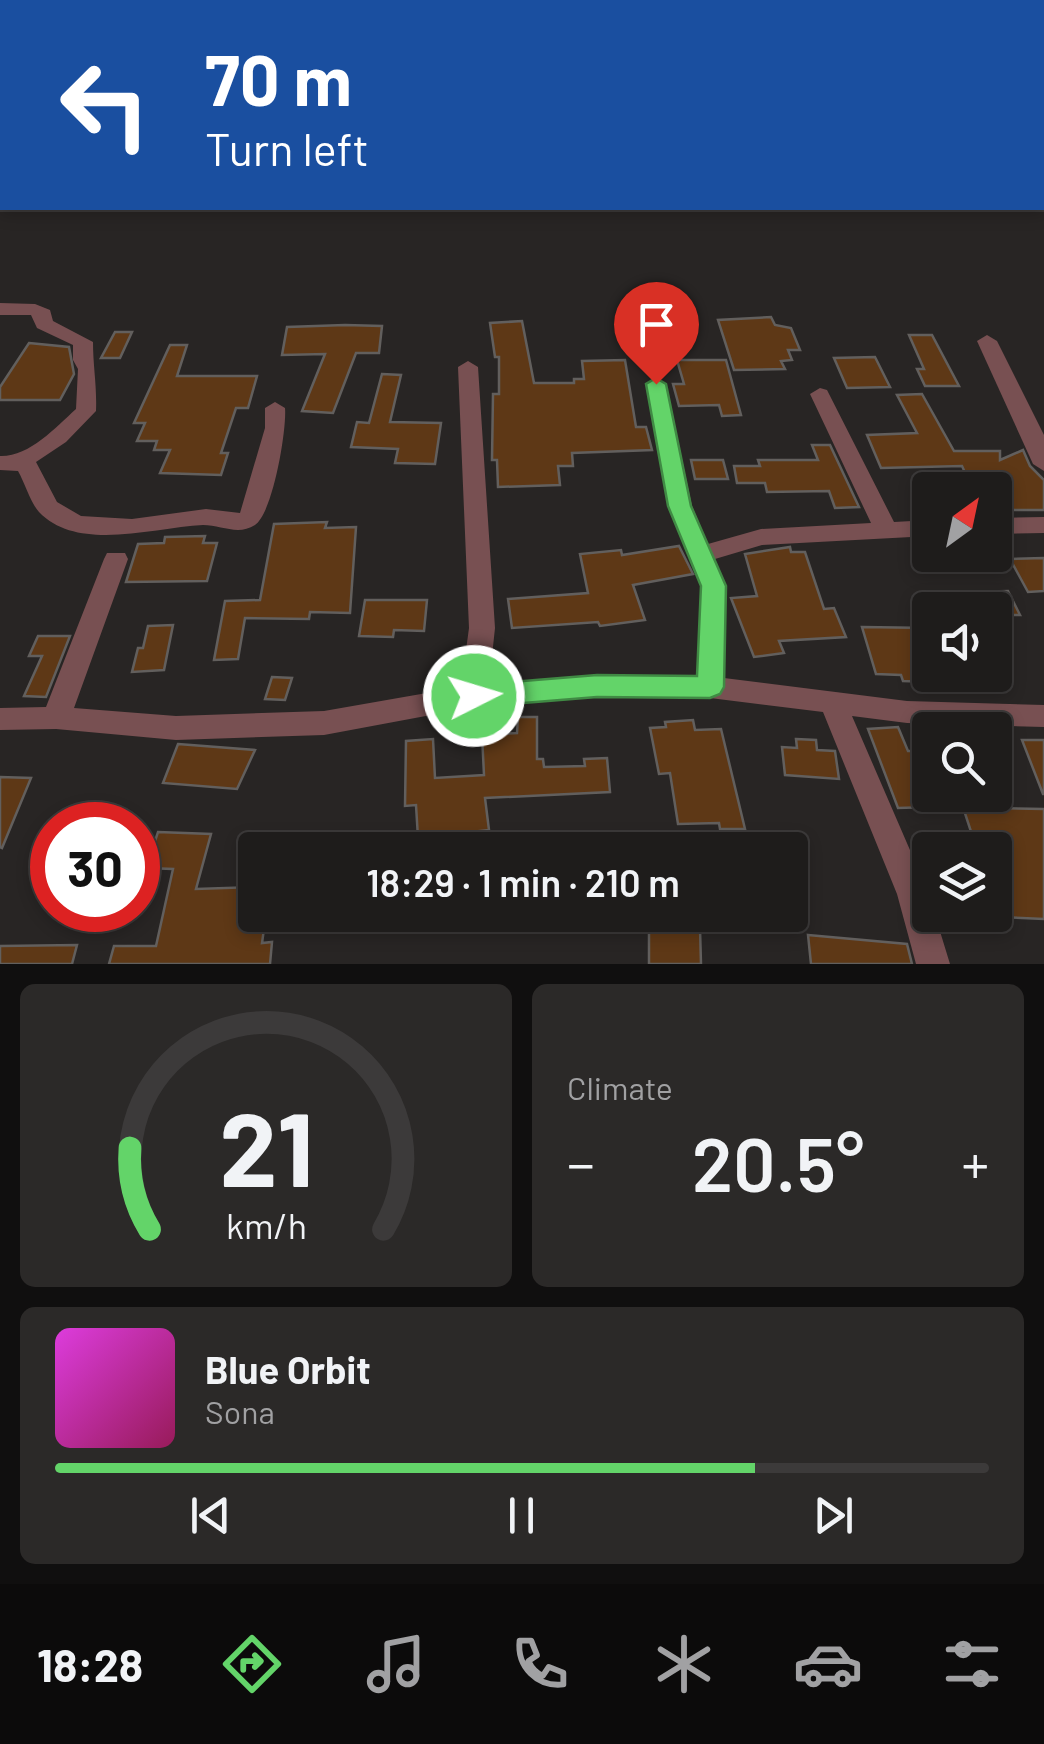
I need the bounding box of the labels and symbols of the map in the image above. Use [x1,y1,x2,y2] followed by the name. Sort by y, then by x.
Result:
[614,282,699,385] pin
[912,472,1012,572] north arrow
[422,644,526,748] position arrow
[30,802,160,932] speed limit sign: 30

